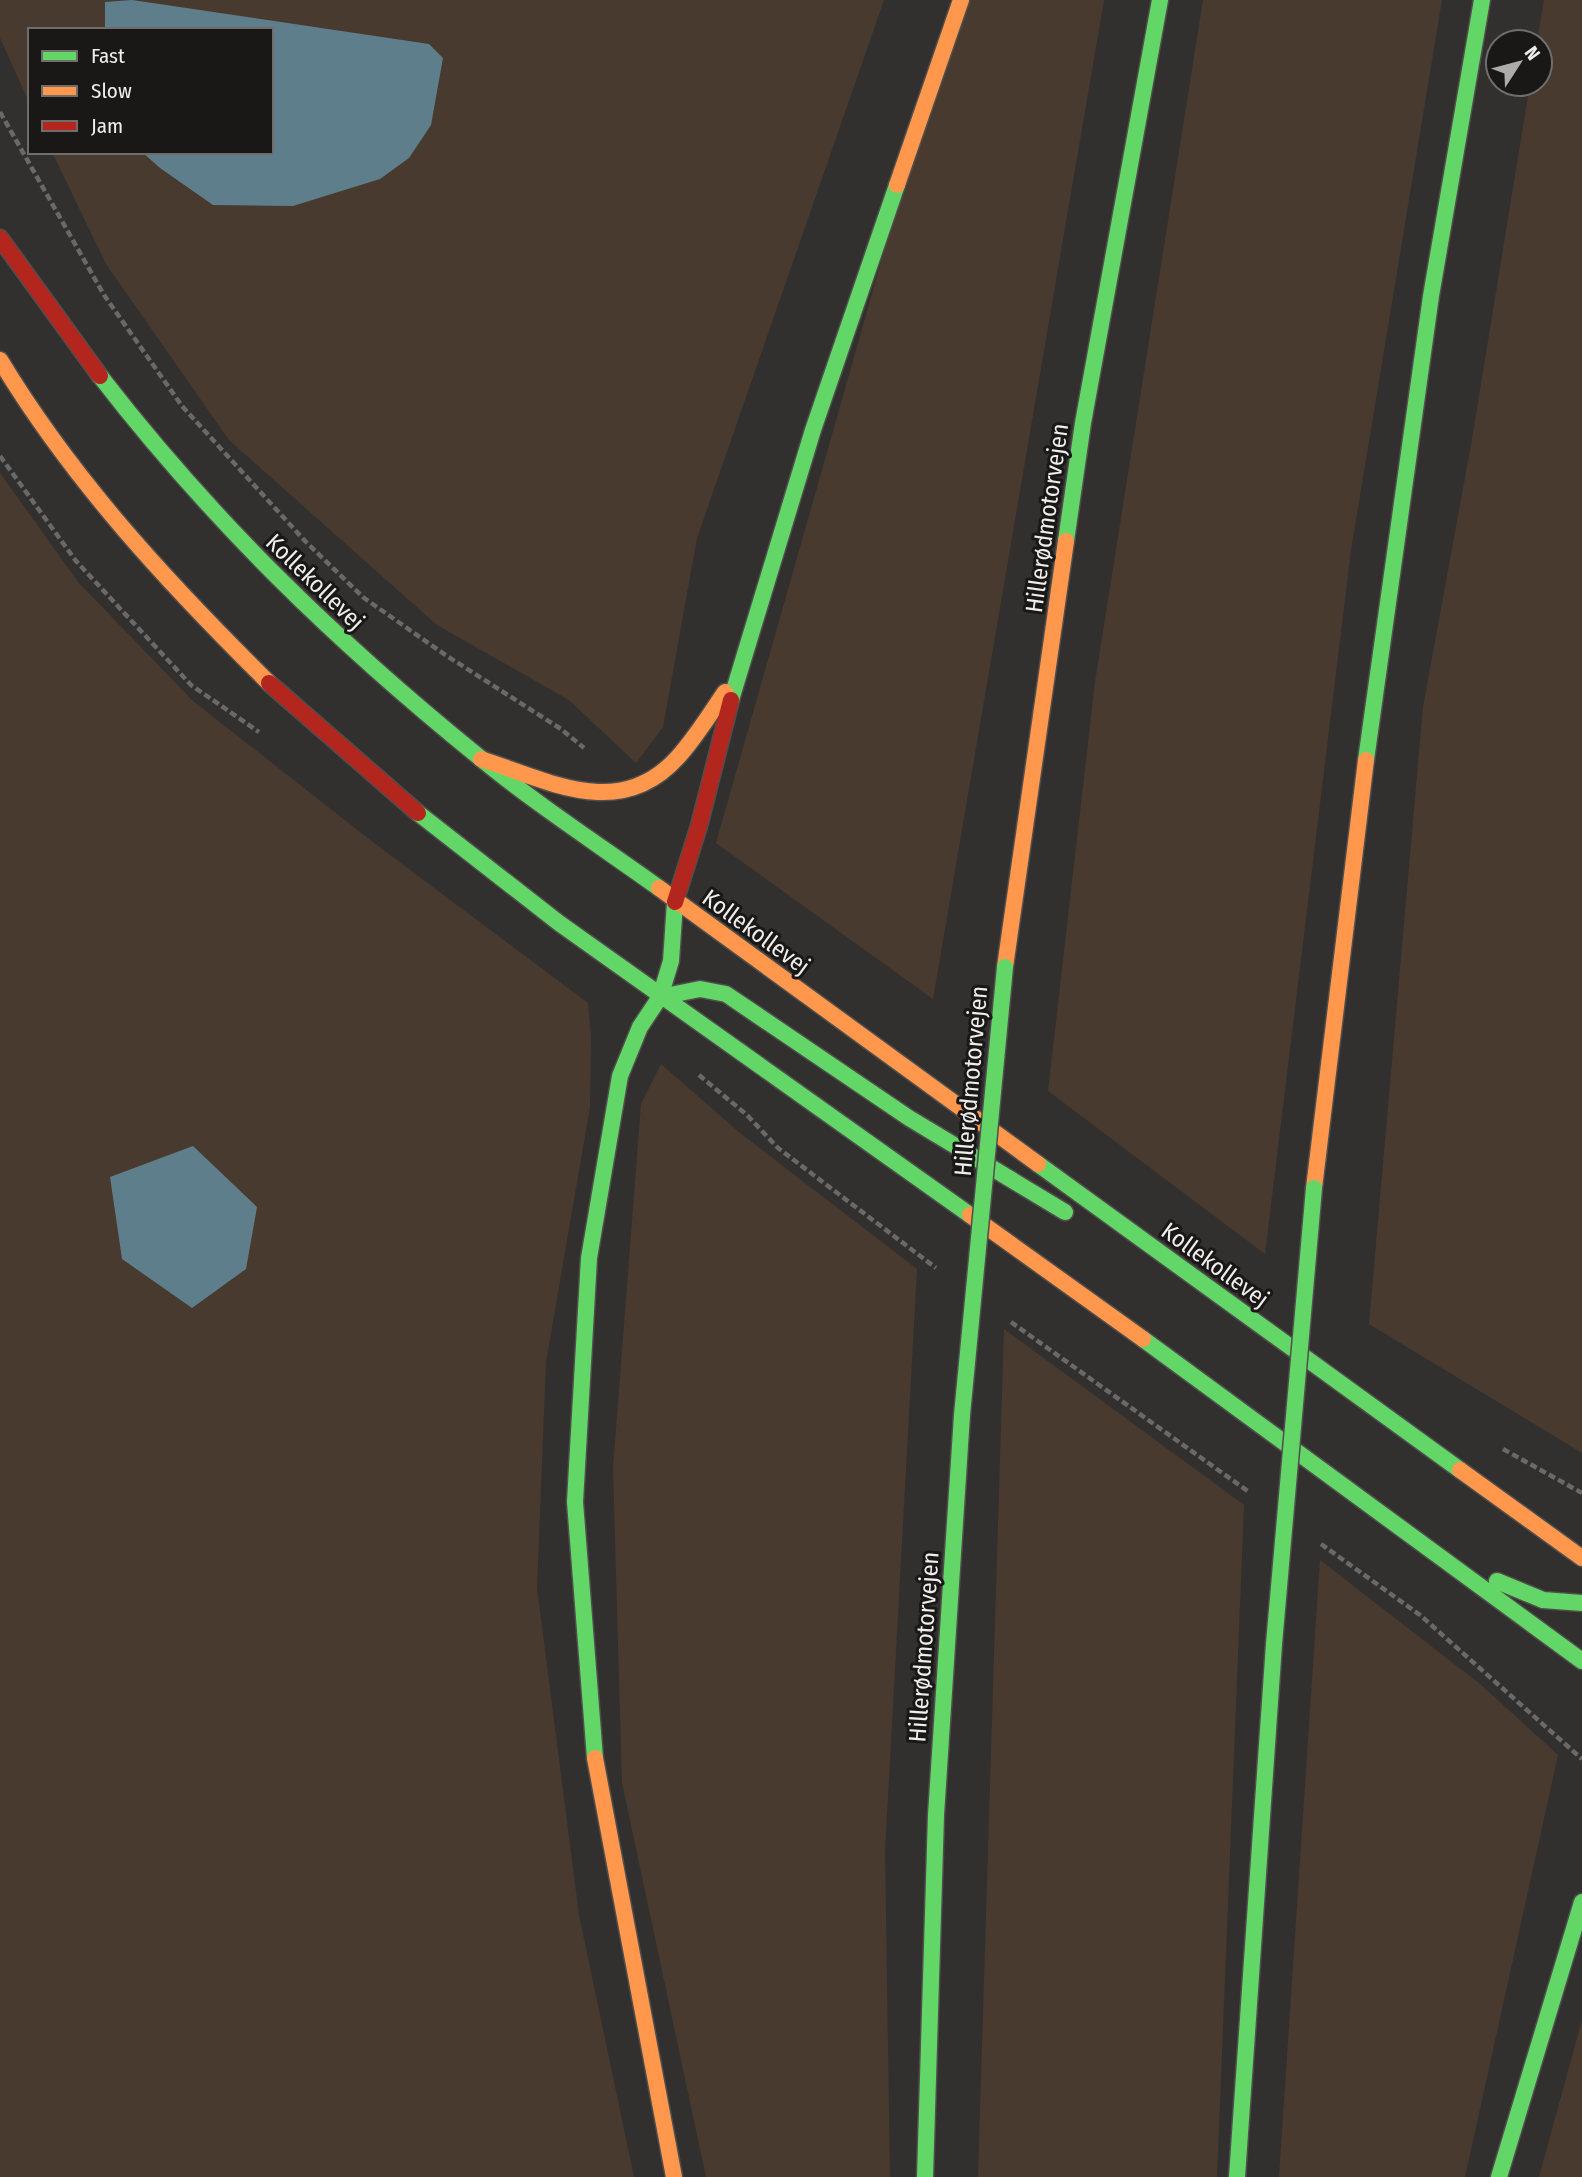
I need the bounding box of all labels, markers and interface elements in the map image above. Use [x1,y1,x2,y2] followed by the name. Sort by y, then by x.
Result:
[28,28,273,154] legend
[1484,28,1554,98] north arrow
[1520,42,1545,65] text: N
[91,43,125,69] text: Fast
[91,78,132,104] text: Slow
[91,113,123,139] text: Jam
[1020,422,1074,614] street label: Hillerødmotorvejen
[260,528,370,636] street label: Kollekollevej
[697,884,815,980] street label: Kollekollevej
[949,985,993,1177] street label: Hillerødmotorvejen
[1156,1217,1274,1313] street label: Kollekollevej
[903,1551,945,1743] street label: Hillerødmotorvejen

